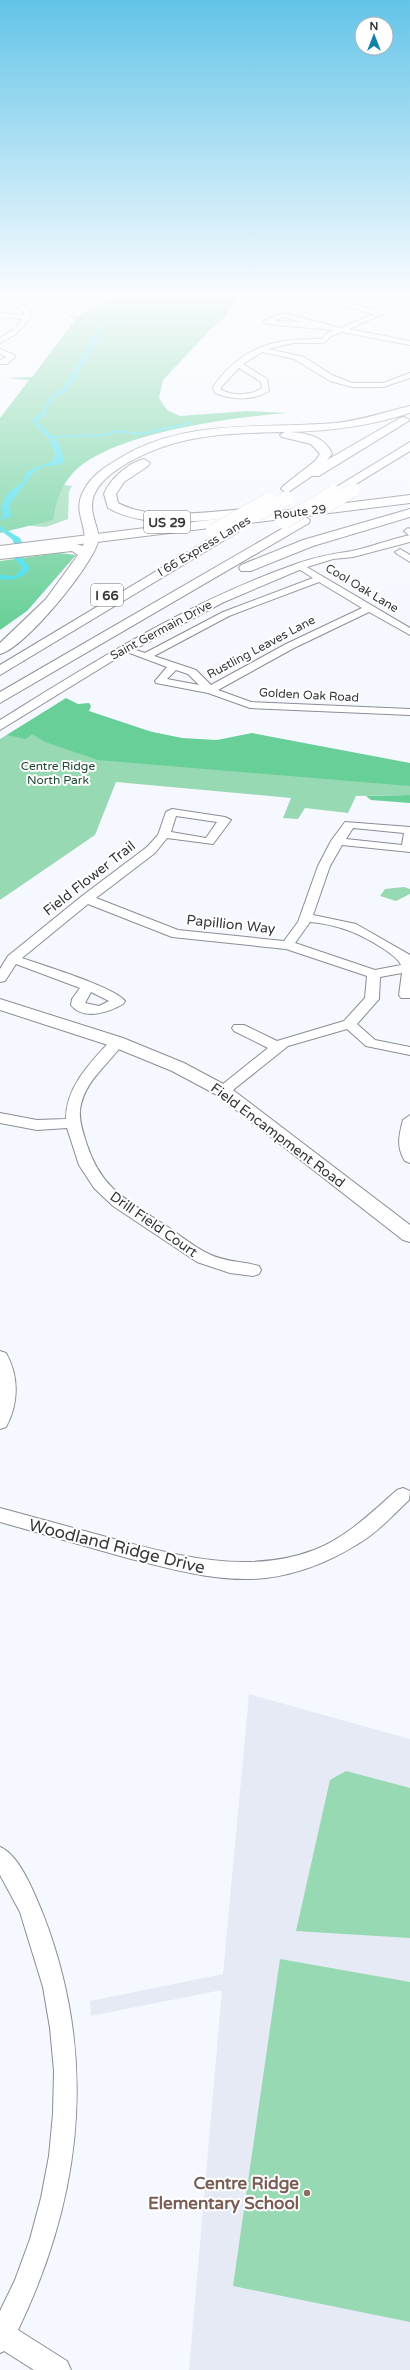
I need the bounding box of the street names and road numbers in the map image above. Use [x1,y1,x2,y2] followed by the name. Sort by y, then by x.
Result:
[273,502,327,522] street label: Route 29
[144,511,190,533] road number: US 29
[155,513,253,579] street label: I 66 Express Lanes
[323,561,401,615] street label: Cool Oak Lane
[91,584,123,606] road number: I 66
[108,597,214,663] street label: Saint Germain Drive
[205,613,318,681] street label: Rustling Leaves Lane
[259,685,359,705] street label: Golden Oak Road
[40,837,139,920] street label: Field Flower Trail
[186,911,277,938] street label: Papillion Way
[207,1079,348,1191] street label: Field Encampment Road
[107,1188,201,1261] street label: Drill Field Court
[27,1514,207,1579] street label: Woodland Ridge Drive

